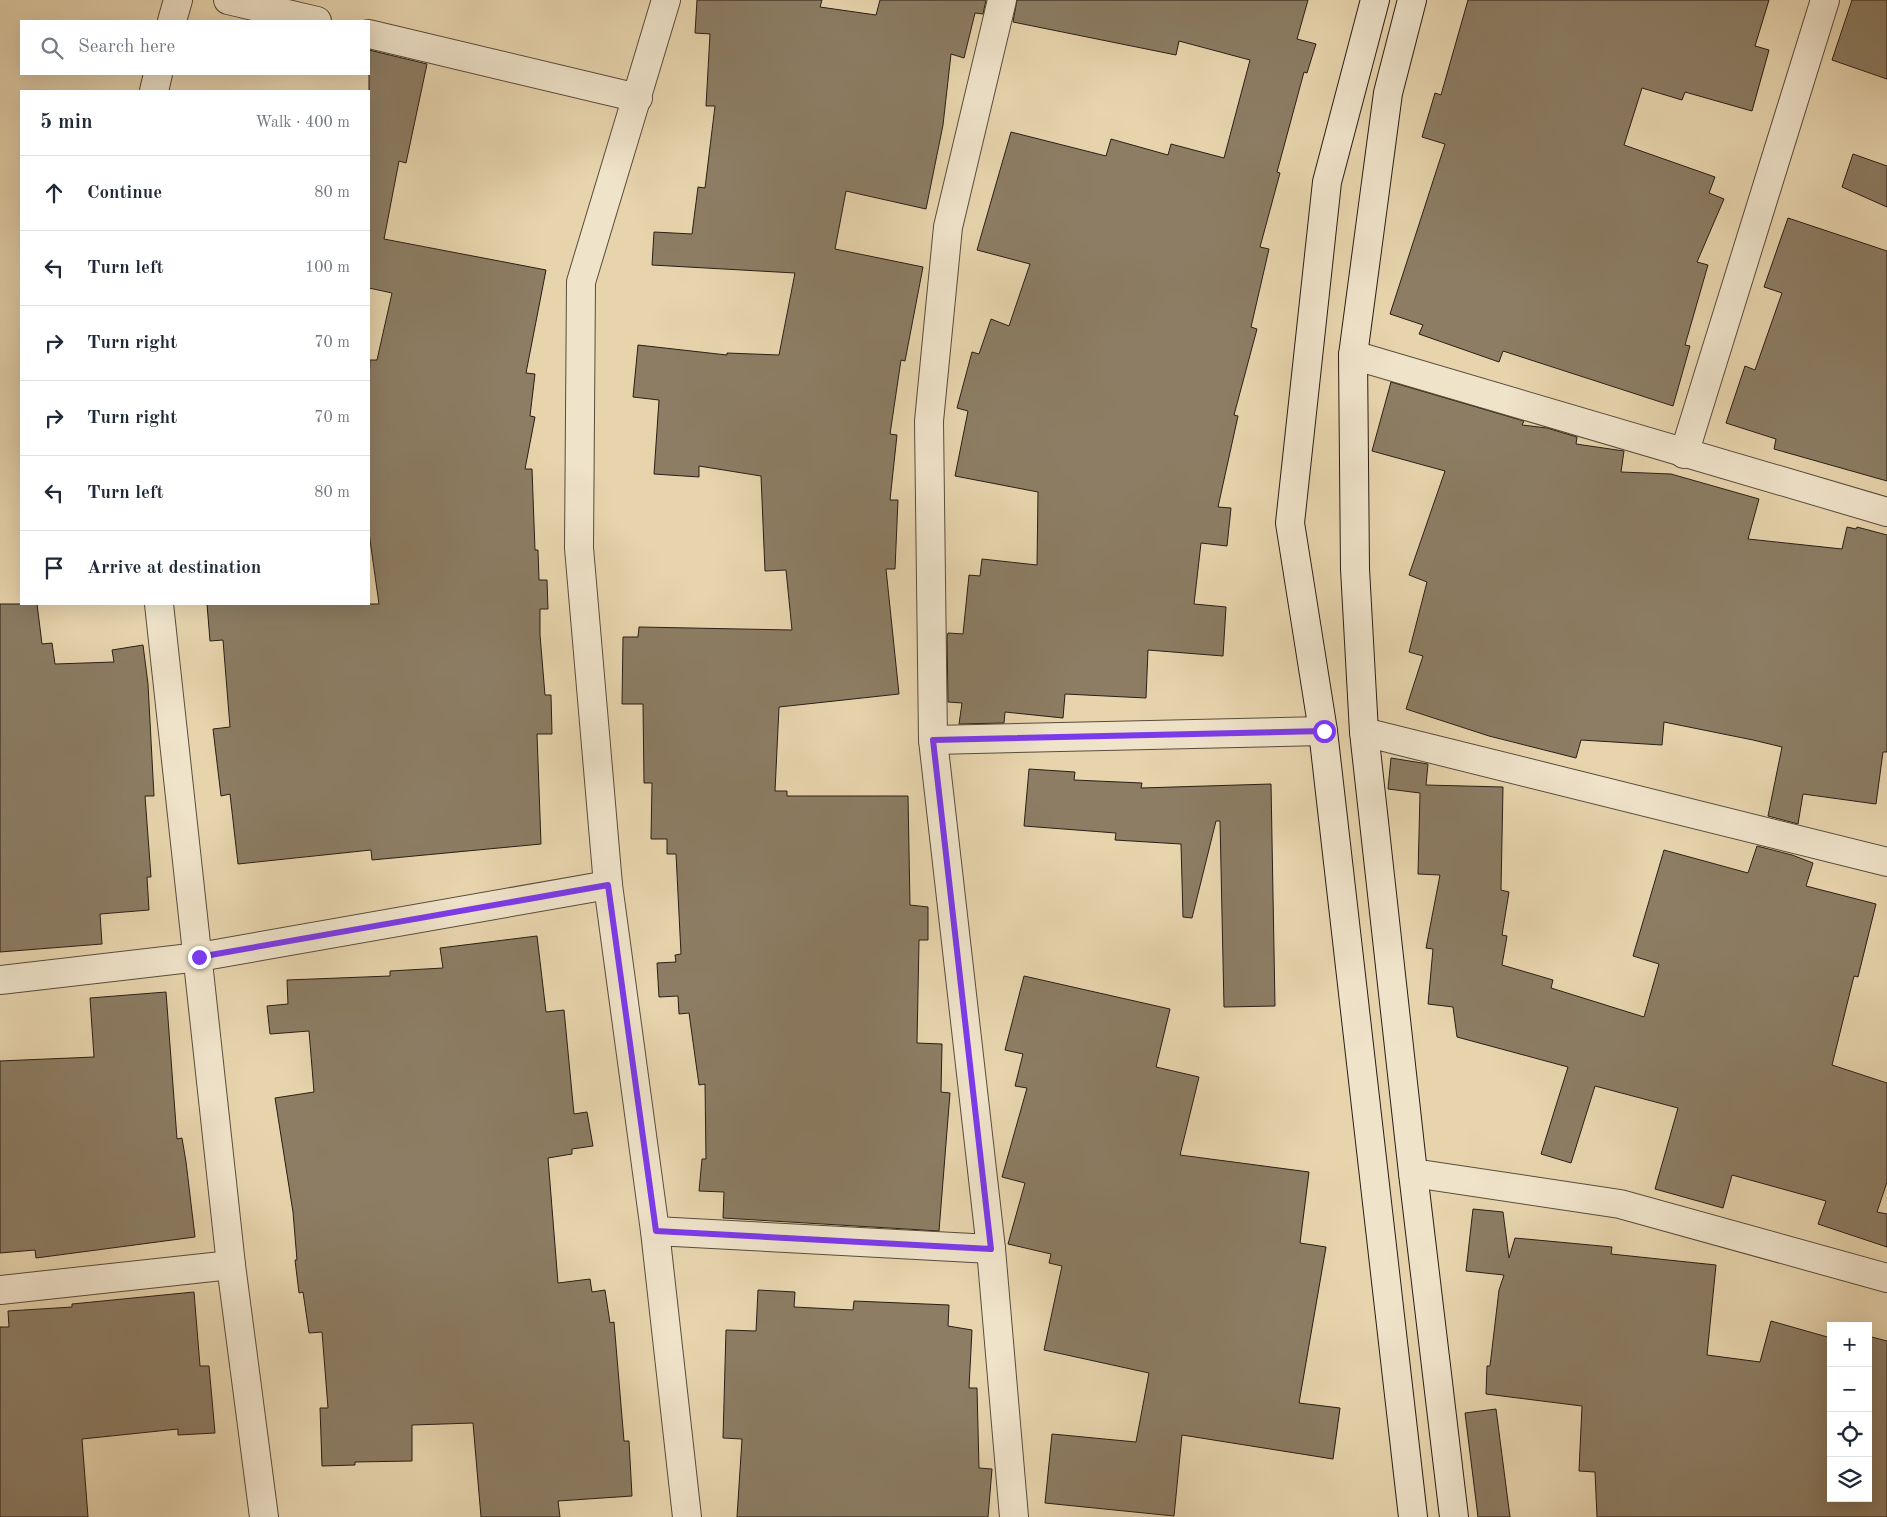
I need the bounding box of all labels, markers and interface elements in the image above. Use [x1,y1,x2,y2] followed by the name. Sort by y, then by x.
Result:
[20,20,370,75] search box
[38,34,66,62] icon: search
[78,38,175,57] text: Search here
[40,112,93,133] text: 5 min
[255,115,350,131] text: Walk · 400 m
[40,179,68,207] icon: ahead
[87,184,162,203] text: Continue
[314,185,350,201] text: 80 m
[40,254,68,282] icon: left
[87,259,164,278] text: Turn left
[305,260,350,276] text: 100 m
[40,329,68,357] icon: right
[87,334,177,353] text: Turn right
[314,335,350,351] text: 70 m
[40,404,68,432] icon: right
[87,409,177,428] text: Turn right
[314,410,350,426] text: 70 m
[40,479,68,507] icon: left
[87,484,164,503] text: Turn left
[314,485,350,501] text: 80 m
[40,554,68,582] icon: arrive
[87,559,261,578] text: Arrive at destination
[1313,720,1336,743] route start
[188,946,211,969] route end
[1827,1322,1872,1502] map controls
[1827,1322,1872,1367] button: +
[1827,1367,1872,1412] button: −
[1827,1412,1872,1457] button: locate
[1827,1457,1872,1502] button: layers

